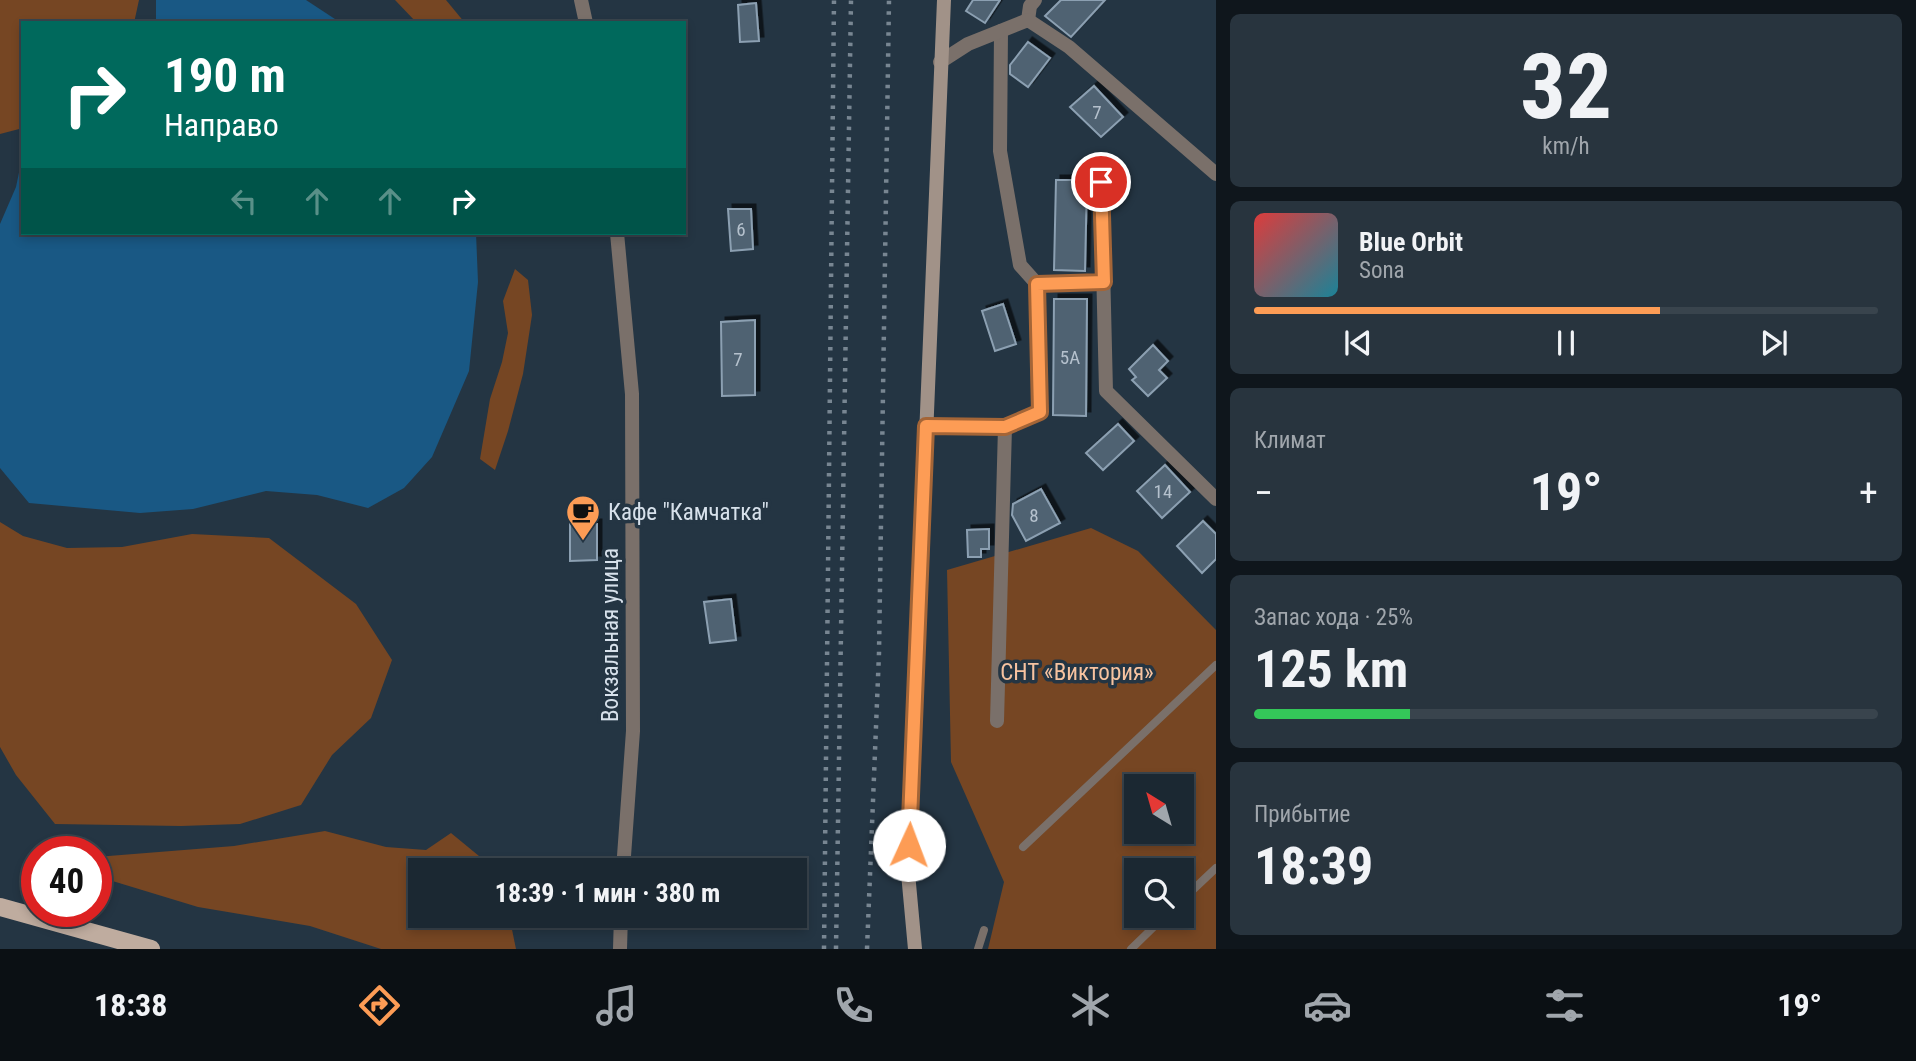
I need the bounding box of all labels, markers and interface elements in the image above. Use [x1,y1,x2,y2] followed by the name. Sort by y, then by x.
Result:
[1520,34,1612,140] text: 32
[164,47,286,104] text: 190 m
[49,49,140,140] icon: right
[1092,101,1102,124] house number: 7
[164,106,279,144] text: Направо
[1542,133,1590,160] text: km/h
[1071,152,1131,212] pin
[1082,163,1120,201] icon: arrive
[225,182,263,220] icon: left
[298,182,336,220] icon: ahead
[371,182,409,220] icon: ahead
[444,182,482,220] icon: right
[736,218,746,241] house number: 6
[1359,227,1463,257] text: Blue Orbit
[1359,257,1405,284] text: Sona
[1339,324,1377,362] icon: previous
[1547,324,1585,362] icon: pause
[1755,324,1793,362] icon: next
[1060,346,1080,369] house number: 5А
[733,348,743,371] house number: 7
[1254,427,1326,454] text: Климат
[1530,462,1602,523] text: 19°
[1254,471,1273,515] text: −
[1859,471,1878,515] text: +
[1154,480,1172,503] house number: 14
[564,493,602,542] cafe icon: Кафе "Камчатка"
[608,499,769,526] place label: Кафе "Камчатка"
[1029,504,1039,527] house number: 8
[597,548,624,722] street label: Вокзальная улица
[1254,604,1413,631] text: Запас хода · 25%
[1254,639,1408,700] text: 125 km
[1000,659,1154,686] park label: СНТ «Виктория»
[1124,774,1194,844] north arrow
[1124,774,1194,928] map controls
[1254,801,1350,828] text: Прибытие
[872,808,946,882] position arrow
[21,836,112,927] speed limit sign: 40
[1254,836,1373,897] text: 18:39
[1124,858,1194,928] button: search
[495,878,720,908] text: 18:39 · 1 мин · 380 m
[355,981,404,1030] icon: directions
[592,981,641,1030] icon: music
[829,981,878,1030] icon: phone
[1066,981,1115,1030] icon: climate
[1303,981,1352,1030] icon: car
[1540,981,1589,1030] icon: filters
[94,986,167,1024] text: 18:38
[1777,986,1822,1024] text: 19°

